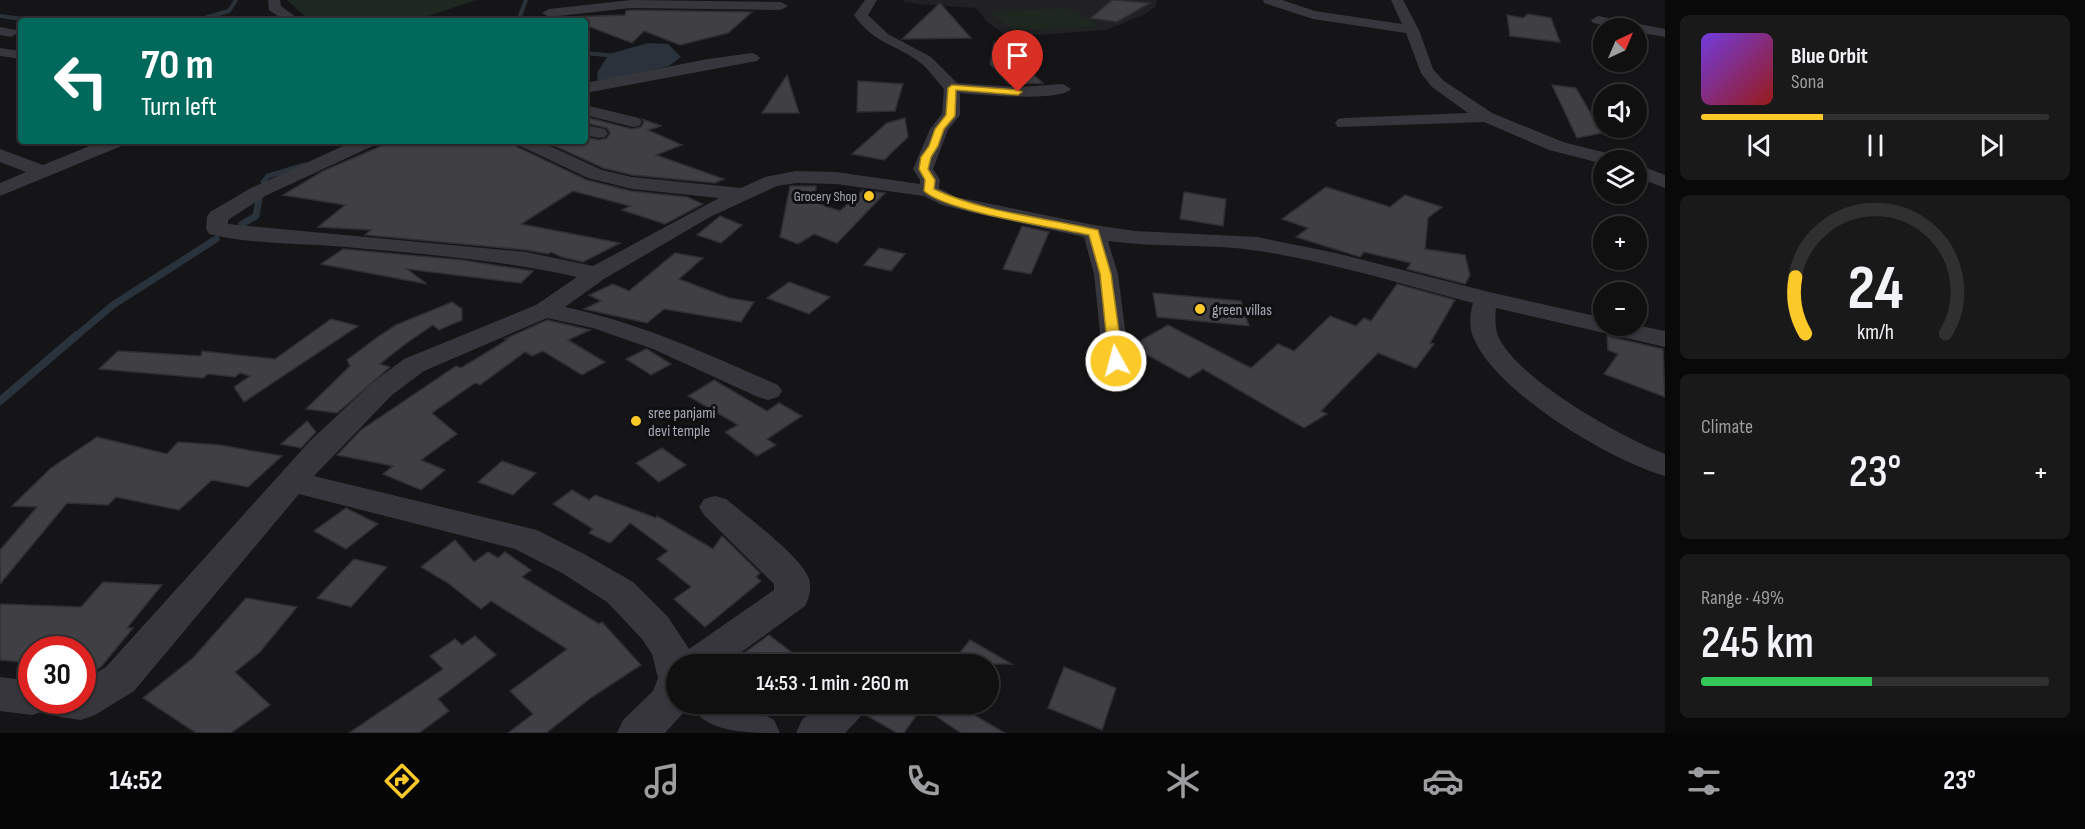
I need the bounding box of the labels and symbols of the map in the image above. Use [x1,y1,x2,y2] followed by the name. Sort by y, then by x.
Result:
[1593,18,1647,72] north arrow
[992,30,1043,92] pin
[794,188,857,205] place label: Grocery Shop
[862,189,876,203] marker: Grocery Shop
[1212,301,1272,320] place label: green villas
[1193,302,1207,316] marker: green villas
[1084,329,1148,393] position arrow
[648,404,715,441] place label: sree panjami devi temple
[629,414,643,428] marker: sree panjami devi temple
[18,636,96,714] speed limit sign: 30

